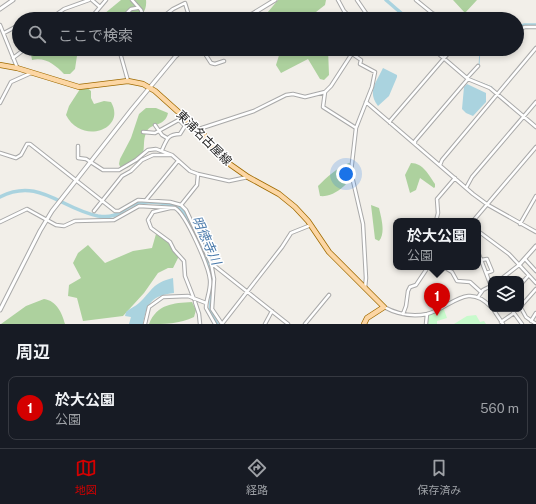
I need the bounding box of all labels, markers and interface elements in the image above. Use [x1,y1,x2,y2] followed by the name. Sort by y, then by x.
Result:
[12,12,524,56] search box
[26,23,48,45] icon: search
[58,27,133,44] text: ここで検索
[174,108,234,168] street label: 東浦名古屋線
[336,164,356,184] your location
[189,213,225,269] water label: 明徳寺川
[393,218,481,270] popup
[407,227,467,244] text: 於大公園
[407,248,433,263] text: 公園
[488,276,524,312] map controls
[488,276,524,312] button: layers
[424,283,450,316] pin: 1
[16,342,50,362] text: 周辺
[55,391,115,408] text: 於大公園
[27,401,33,416] text: 1
[480,401,519,416] text: 560 m
[55,412,81,427] text: 公園
[75,457,97,497] tab: 地図
[246,457,268,497] tab: 経路
[417,457,461,497] tab: 保存済み

